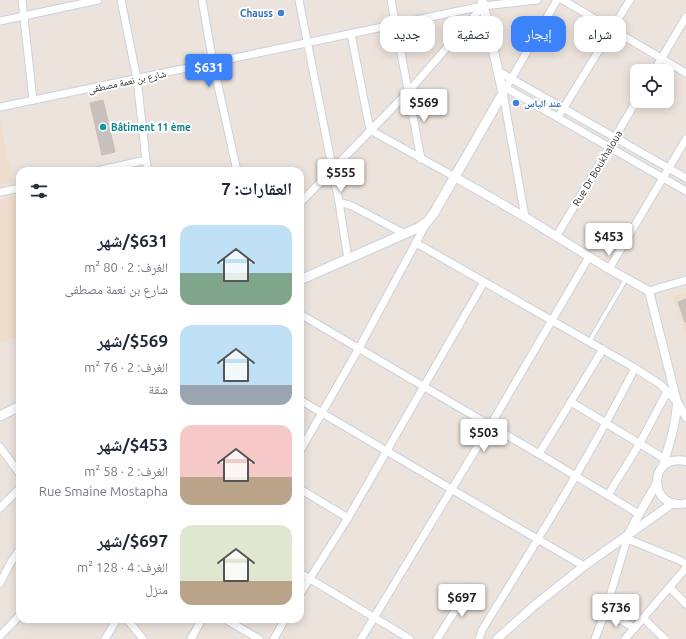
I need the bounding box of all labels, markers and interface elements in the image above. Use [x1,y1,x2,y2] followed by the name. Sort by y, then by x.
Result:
[240,8,273,19] place label: Chauss
[276,8,286,18] marker: Chauss
[380,16,435,52] chip: جديد
[443,16,503,52] chip: تصفية
[511,16,566,52] chip: إيجار
[574,16,626,52] chip: شراء
[185,54,233,88] pin: $631
[194,60,224,74] text: $631
[630,64,674,108] map controls
[630,64,674,108] button: locate
[87,68,168,96] street label: شارع بن نعمة مصطفى
[400,89,448,123] pin: $569
[409,95,439,109] text: $569
[511,98,521,108] marker: عند الياس
[524,98,561,110] place label: عند الياس
[98,122,108,132] marker: Bâtiment 11 ème
[111,122,191,133] place label: Bâtiment 11 ème
[571,129,624,208] street label: Rue Dr Boukhaloua
[317,159,365,193] pin: $555
[326,165,356,179] text: $555
[221,179,292,198] text: العقارات: 7
[28,180,50,202] icon: filters
[585,223,633,257] pin: $453
[594,229,624,243] text: $453
[97,231,168,250] text: $631/شهر
[212,241,260,289] icon: home
[84,260,168,274] text: الغرف: 2 · 80 m²
[65,282,168,296] text: شارع بن نعمة مصطفى
[97,331,168,350] text: $569/شهر
[212,341,260,389] icon: home
[84,360,168,374] text: الغرف: 2 · 76 m²
[149,382,168,396] text: شقة
[460,419,508,453] pin: $503
[469,425,499,439] text: $503
[97,435,168,454] text: $453/شهر
[212,441,260,489] icon: home
[84,464,168,478] text: الغرف: 2 · 58 m²
[39,484,168,498] text: Rue Smaine Mostapha
[97,531,168,550] text: $697/شهر
[212,541,260,589] icon: home
[77,560,168,574] text: الغرف: 4 · 128 m²
[145,582,168,596] text: منزل
[438,584,486,618] pin: $697
[447,590,477,604] text: $697
[592,594,640,628] pin: $736
[601,600,631,614] text: $736

